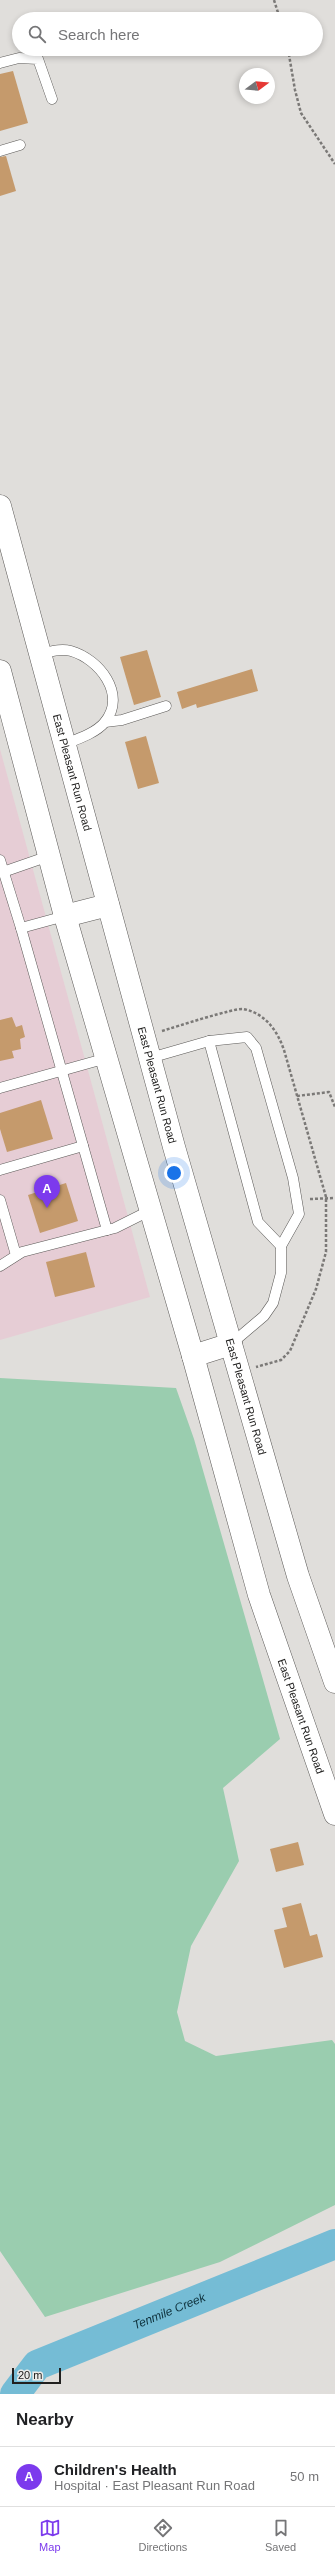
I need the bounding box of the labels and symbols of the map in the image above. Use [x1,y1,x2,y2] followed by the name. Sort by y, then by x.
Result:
[239,68,275,104] north arrow
[51,713,94,832] street label: East Pleasant Run Road
[136,1025,179,1145] street label: East Pleasant Run Road
[164,1163,184,1183] your location
[34,1175,60,1208] pin: A
[224,1337,269,1456] street label: East Pleasant Run Road
[276,1657,327,1775] street label: East Pleasant Run Road
[131,2290,208,2332] water label: Tenmile Creek
[12,2366,61,2385] scale bar

